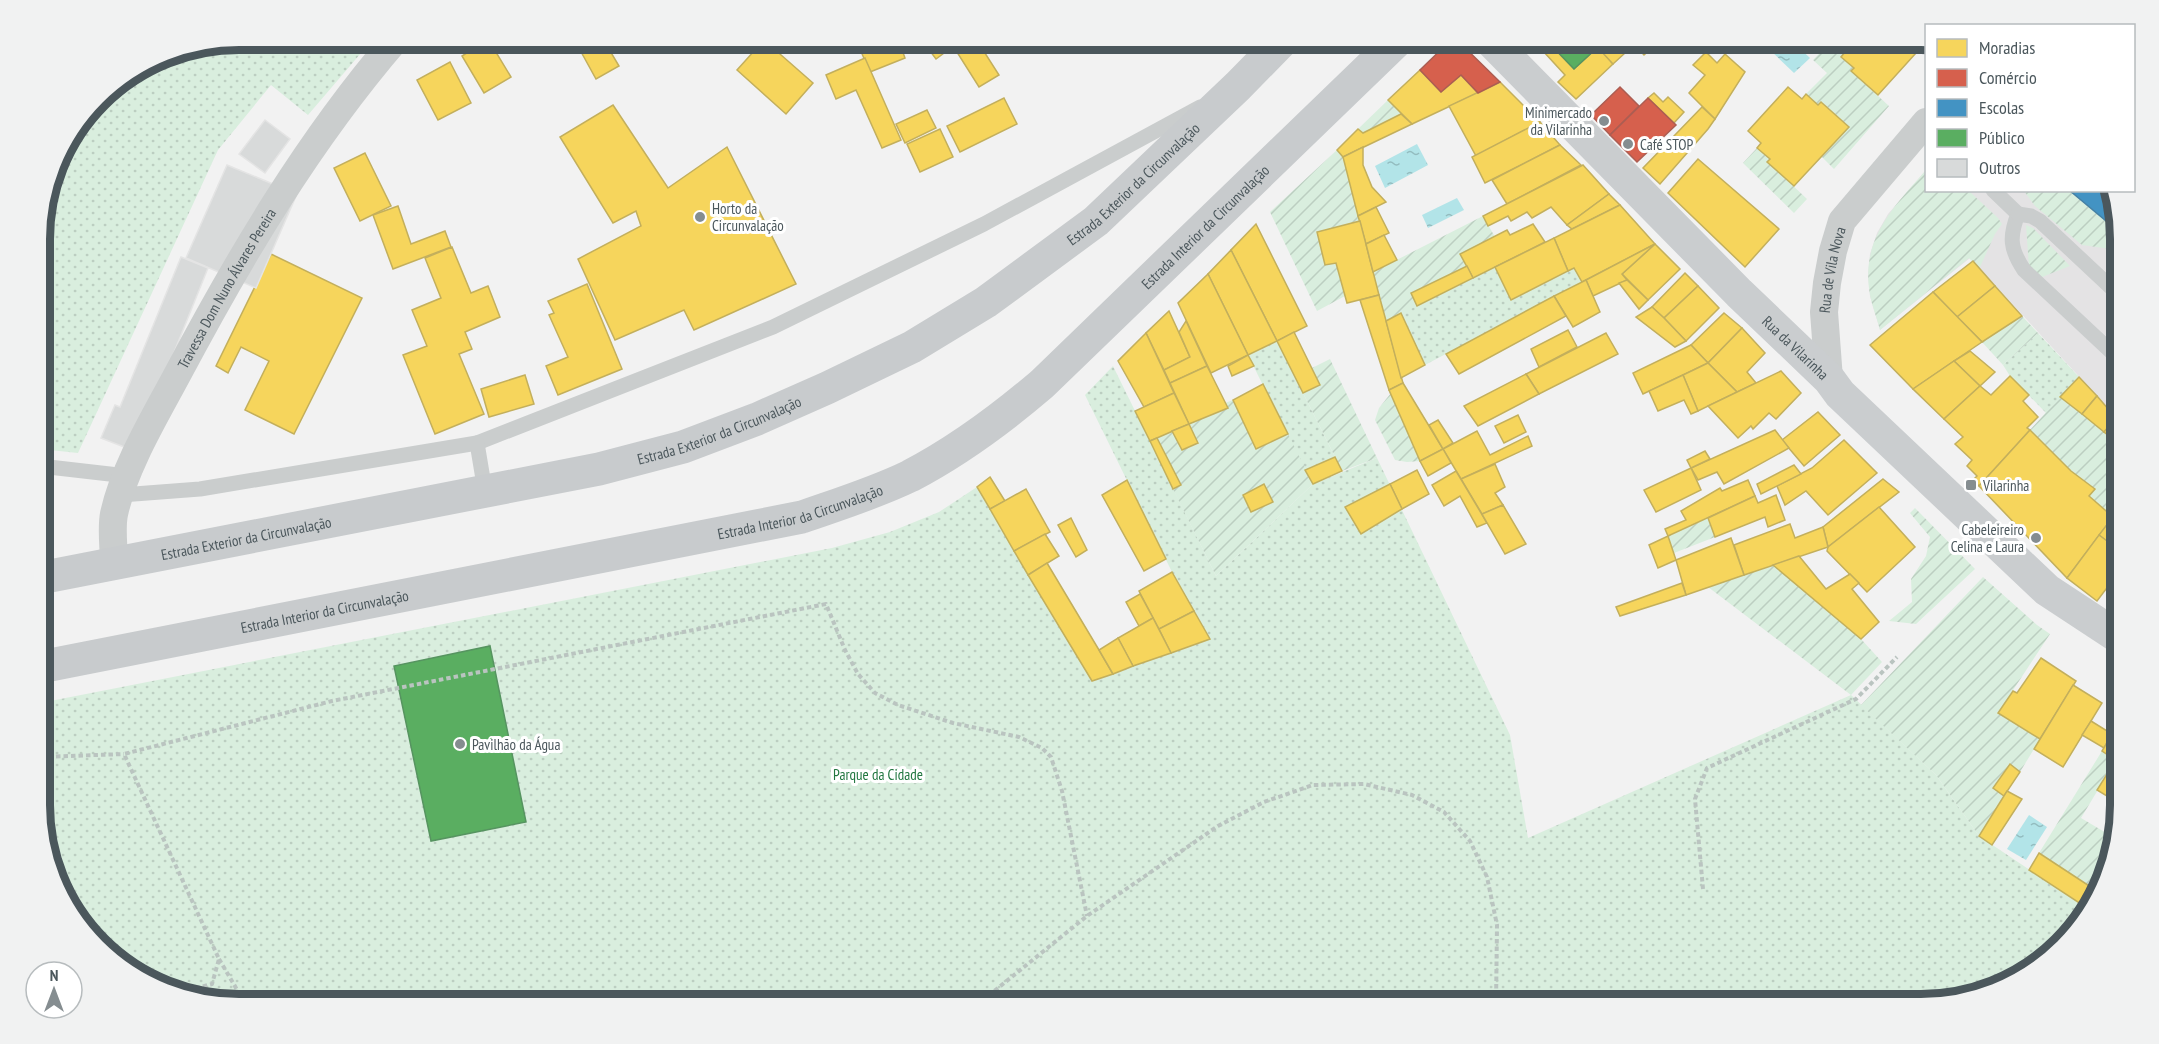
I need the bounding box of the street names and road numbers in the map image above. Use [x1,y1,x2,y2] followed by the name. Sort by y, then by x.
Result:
[1063,118,1203,249] street label: Estrada Exterior da Circunvalação
[1137,160,1273,293] street label: Estrada Interior da Circunvalação
[173,204,280,372] street label: Travessa Dom Nuno Álvares Pereira
[1814,224,1849,314] street label: Rua de Vila Nova
[1759,311,1833,383] street label: Rua da Vilarinha
[635,391,804,468] street label: Estrada Exterior da Circunvalação
[716,480,885,543] street label: Estrada Interior da Circunvalação
[159,512,333,564] street label: Estrada Exterior da Circunvalação
[239,585,410,637] street label: Estrada Interior da Circunvalação

